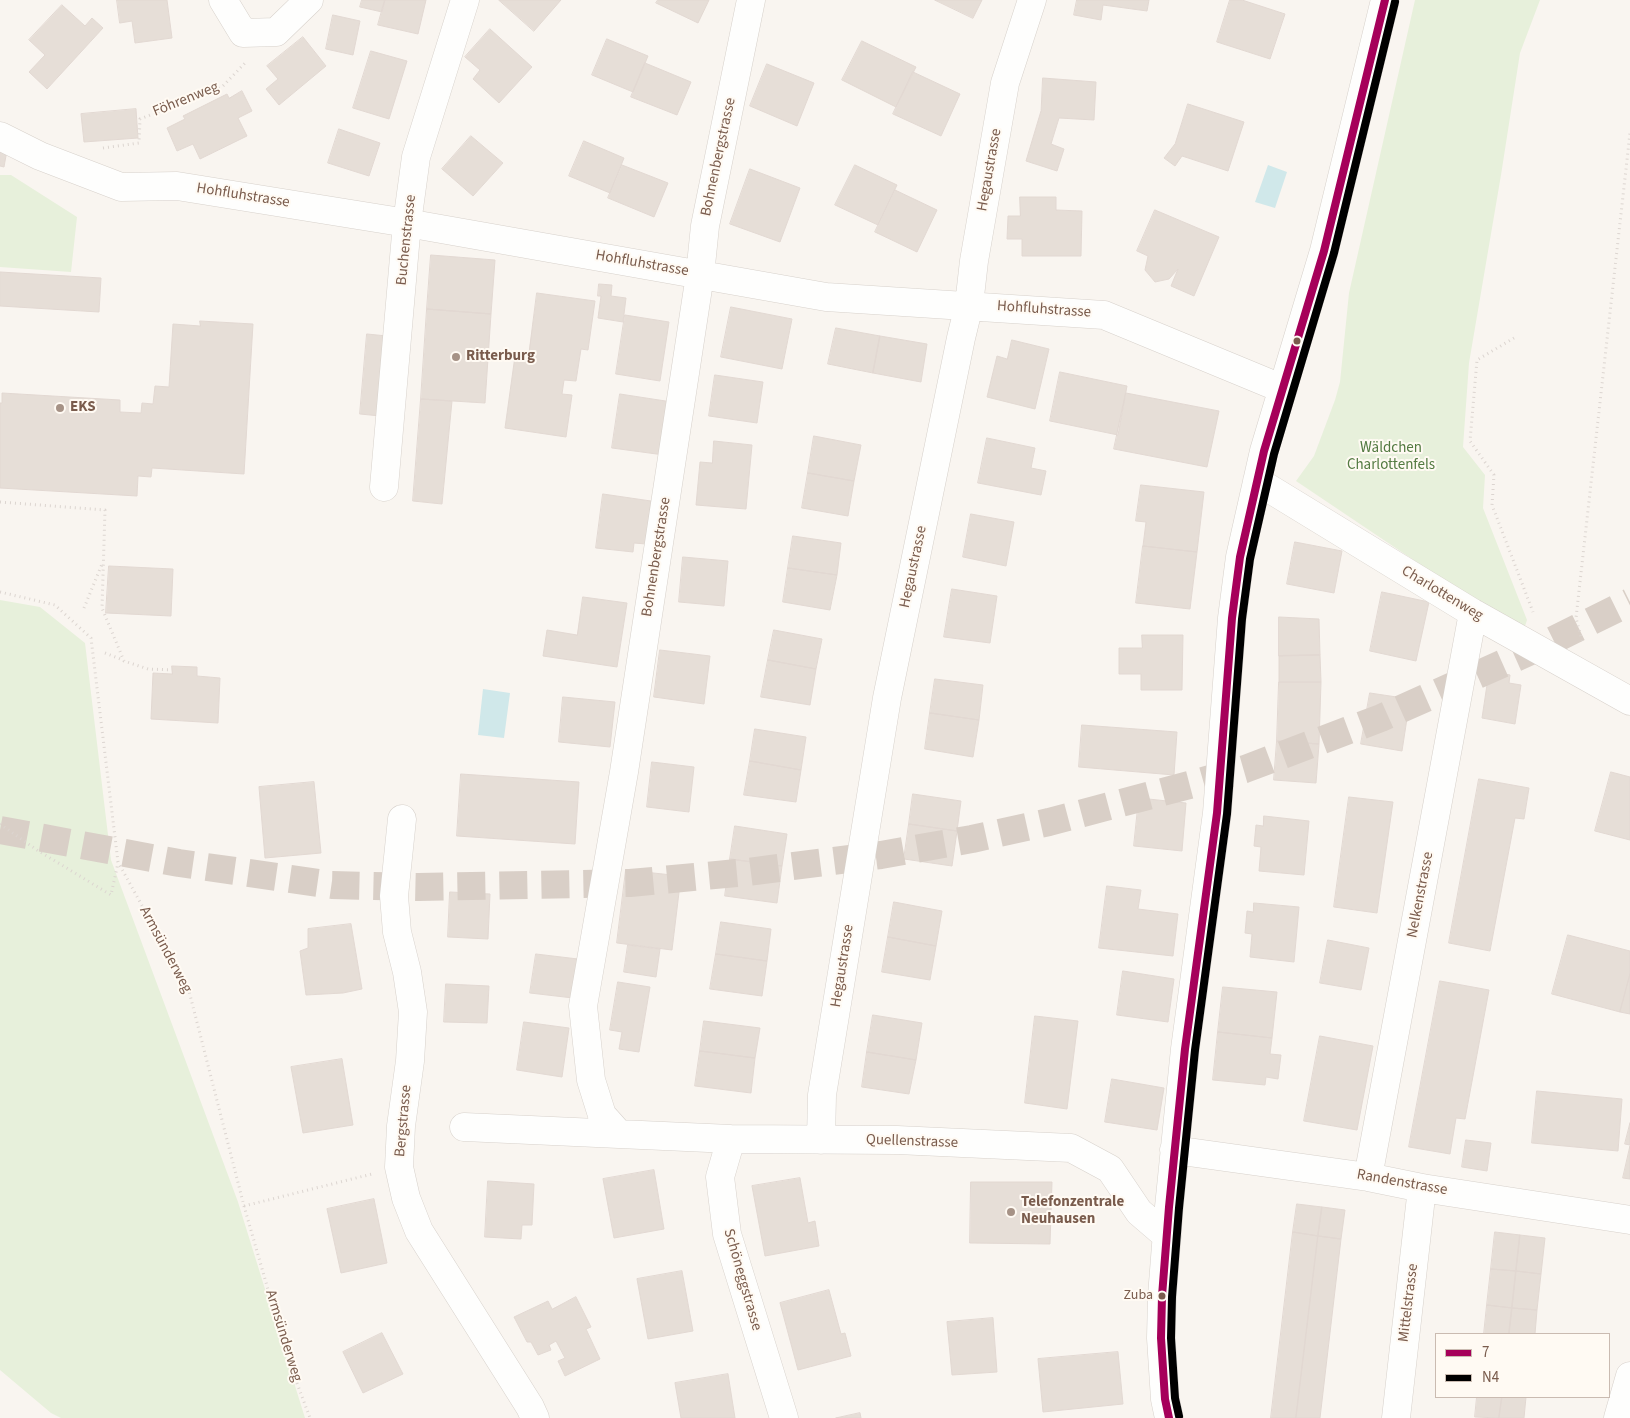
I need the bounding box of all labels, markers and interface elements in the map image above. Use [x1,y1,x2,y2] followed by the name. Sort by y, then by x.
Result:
[150,79,222,121] street label: Föhrenweg
[698,96,740,218] street label: Bohnenbergstrasse
[974,127,1006,213] street label: Hegaustrasse
[195,180,291,212] street label: Hohfluhstrasse
[393,194,421,286] street label: Buchenstrasse
[594,247,690,281] street label: Hohfluhstrasse
[996,298,1092,322] street label: Hohfluhstrasse
[1292,336,1302,346] unlabelled marker
[466,348,535,366] place label: Ritterburg
[450,351,462,363] marker: Ritterburg
[70,399,95,417] place label: EKS
[54,402,66,414] marker: EKS
[1347,440,1435,475] park label: Wäldchen Charlottenfels
[639,496,675,618] street label: Bohnenbergstrasse
[897,524,931,610] street label: Hegaustrasse
[1398,563,1486,625] street label: Charlottenweg
[1404,850,1438,940] street label: Nelkenstrasse
[135,904,195,996] street label: Armsünderweg
[828,923,858,1009] street label: Hegaustrasse
[392,1084,416,1158] street label: Bergstrasse
[866,1131,958,1153] street label: Quellenstrasse
[1355,1166,1449,1200] street label: Randenstrasse
[1021,1194,1124,1229] place label: Telefonzentrale Neuhausen
[1005,1206,1017,1218] marker: Telefonzentrale Neuhausen
[719,1227,765,1333] street label: Schöneggstrasse
[1395,1263,1423,1343] street label: Mittelstrasse
[260,1288,306,1384] street label: Armsünderweg
[1124,1288,1153,1304] place label: Zuba
[1157,1291,1167,1301] marker: Zuba
[1435,1333,1610,1398] legend
[1482,1342,1489,1363] text: 7
[1482,1367,1499,1388] text: N4

